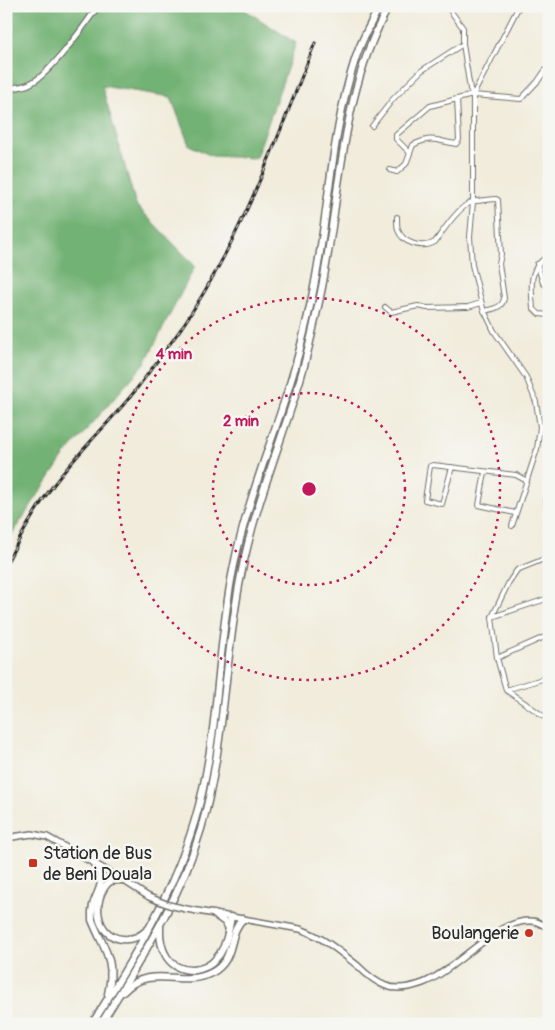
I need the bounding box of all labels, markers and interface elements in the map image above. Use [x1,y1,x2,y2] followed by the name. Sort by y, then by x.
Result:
[156,345,193,364] text: 4 min
[223,412,259,431] text: 2 min
[300,480,318,498] centre of rings
[43,842,152,886] place label: Station de Bus de Beni Douala
[27,857,39,869] marker: Station de Bus de Beni Douala
[431,922,519,945] place label: Boulangerie
[523,927,535,939] marker: Boulangerie

